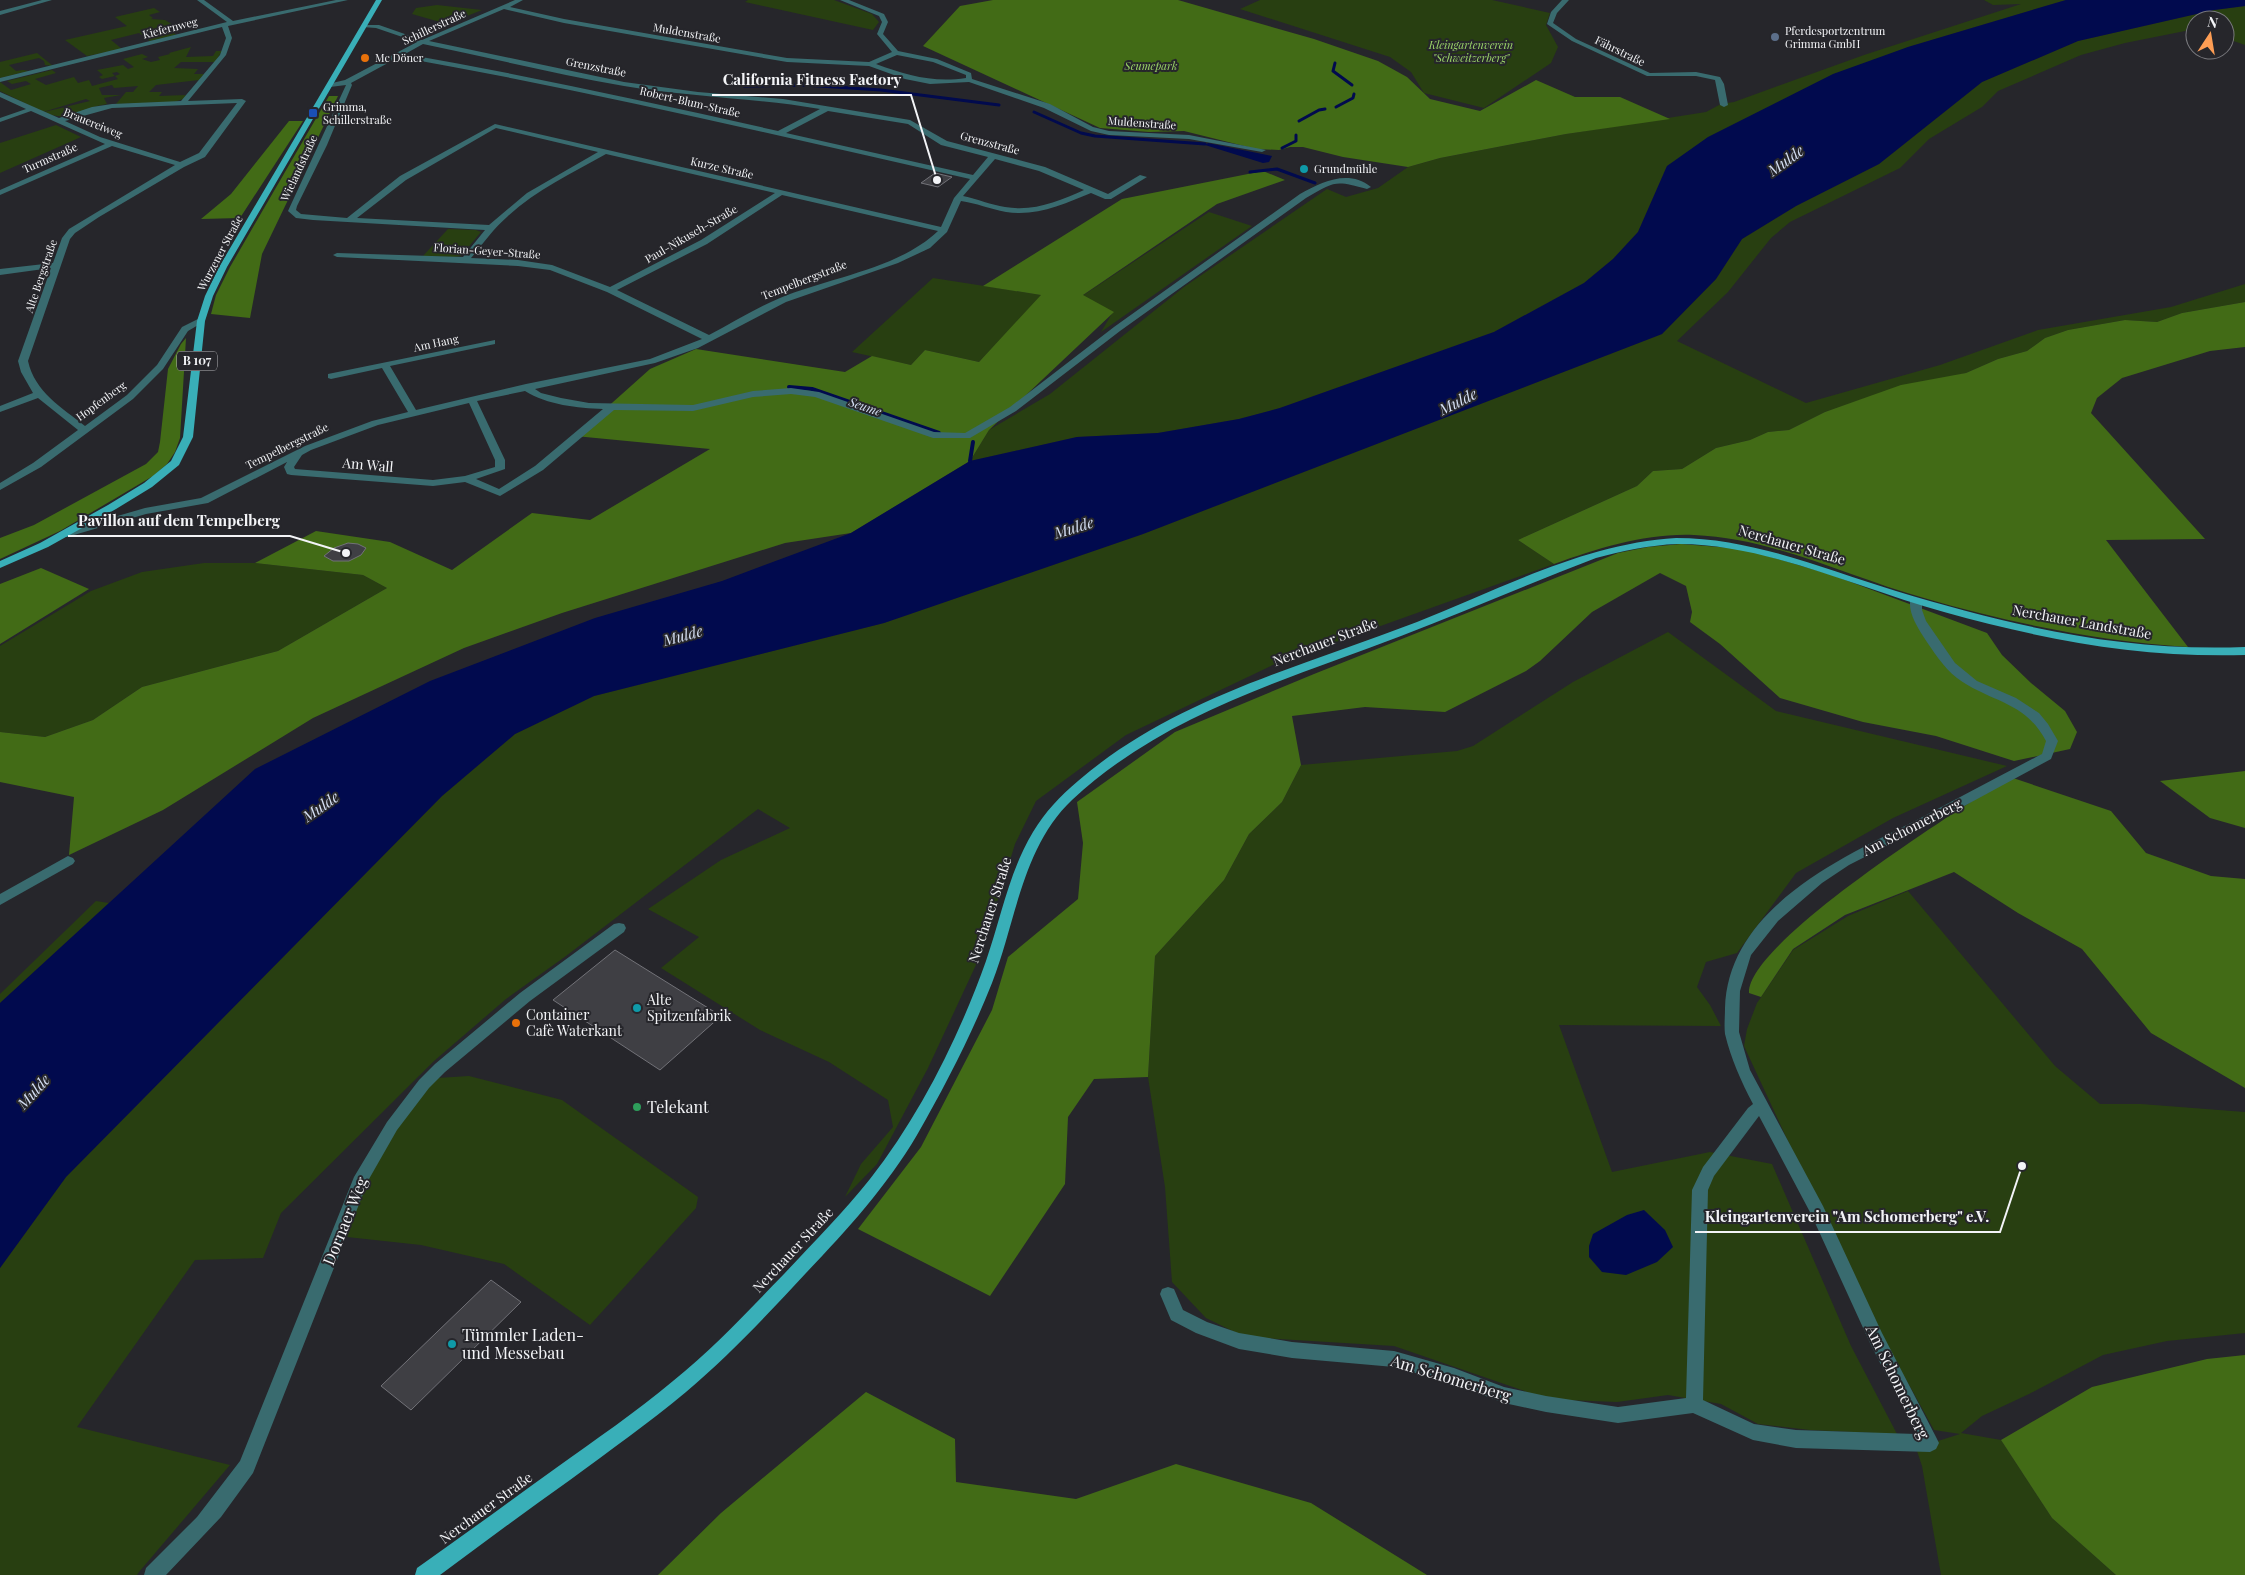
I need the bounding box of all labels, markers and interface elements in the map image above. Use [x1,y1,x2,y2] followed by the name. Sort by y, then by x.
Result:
[399,5,469,48] street label: Schillerstraße
[2185,10,2235,60] north arrow
[2206,11,2220,32] text: N
[141,13,199,42] street label: Kiefernweg
[652,19,723,46] street label: Muldenstraße
[1785,23,1886,51] place label: Pferdesportzentrum Grimma GmbH
[1769,31,1781,43] marker: Pferdesportzentrum Grimma GmbH
[1593,32,1648,69] street label: Fährstraße
[1428,37,1513,65] park label: Kleingartenverein "Schweitzerberg"
[375,50,424,65] place label: Mc Döner
[359,52,371,64] marker: Mc Döner
[565,53,628,80] street label: Grenzstraße
[1124,58,1178,73] park label: Seumepark
[712,65,911,95] callout: California Fitness Factory
[723,69,902,89] text: California Fitness Factory
[638,83,742,120] street label: Robert-Blum-Straße
[323,99,392,127] place label: Grimma, Schillerstraße
[61,104,125,141] street label: Brauereiweg
[307,107,319,119] marker: Grimma, Schillerstraße
[1107,113,1177,132] street label: Muldenstraße
[959,127,1022,158] street label: Grenzstraße
[276,132,321,204] street label: Wielandstraße
[20,139,80,176] street label: Turmstraße
[1762,140,1808,181] water label: Mulde
[689,153,756,182] street label: Kurze Straße
[1314,161,1378,176] place label: Grundmühle
[1298,163,1310,175] marker: Grundmühle
[642,201,740,266] street label: Paul-Nikusch-Straße
[193,212,246,294] street label: Wurzener Straße
[21,237,60,315] street label: Alte Bergstraße
[433,239,541,262] street label: Florian-Geyer-Straße
[759,256,849,303] street label: Tempelbergstraße
[411,330,460,355] street label: Am Hang
[177,352,217,371] road number: B 107
[73,377,129,424] street label: Hopfenberg
[1434,383,1480,420] water label: Mulde
[846,393,884,419] water label: Seume
[243,419,331,472] street label: Tempelbergstraße
[341,453,394,476] street label: Am Wall
[68,506,290,536] callout: Pavillon auf dem Tempelberg
[78,510,281,530] text: Pavillon auf dem Tempelberg
[1051,511,1096,543] water label: Mulde
[1737,520,1848,569] street label: Nerchauer Straße
[2011,600,2153,643] street label: Nerchauer Landstraße
[1270,613,1380,670] street label: Nerchauer Straße
[660,620,705,650] water label: Mulde
[297,786,343,826] water label: Mulde
[1858,793,1965,860] street label: Am Schomerberg
[963,854,1016,965] street label: Nerchauer Straße
[646,990,732,1025] place label: Alte Spitzenfabrik
[631,1002,643,1014] marker: Alte Spitzenfabrik
[526,1005,623,1040] place label: Container Cafè Waterkant
[510,1017,522,1029] marker: Container Cafè Waterkant
[12,1069,54,1114] water label: Mulde
[647,1096,709,1117] place label: Telekant
[631,1101,643,1113] marker: Telekant
[317,1173,372,1268] street label: Dornaer Weg
[1695,1202,2000,1232] callout: Kleingartenverein "Am Schomerberg" e.V.
[748,1203,837,1296] street label: Nerchauer Straße
[1705,1206,1989,1226] text: Kleingartenverein "Am Schomerberg" e.V.
[1861,1320,1935,1443] street label: Am Schomerberg
[462,1324,584,1363] place label: Tümmler Laden- und Messebau
[446,1338,458,1350] marker: Tümmler Laden- und Messebau
[1388,1349,1514,1406] street label: Am Schomerberg
[436,1467,536,1548] street label: Nerchauer Straße

